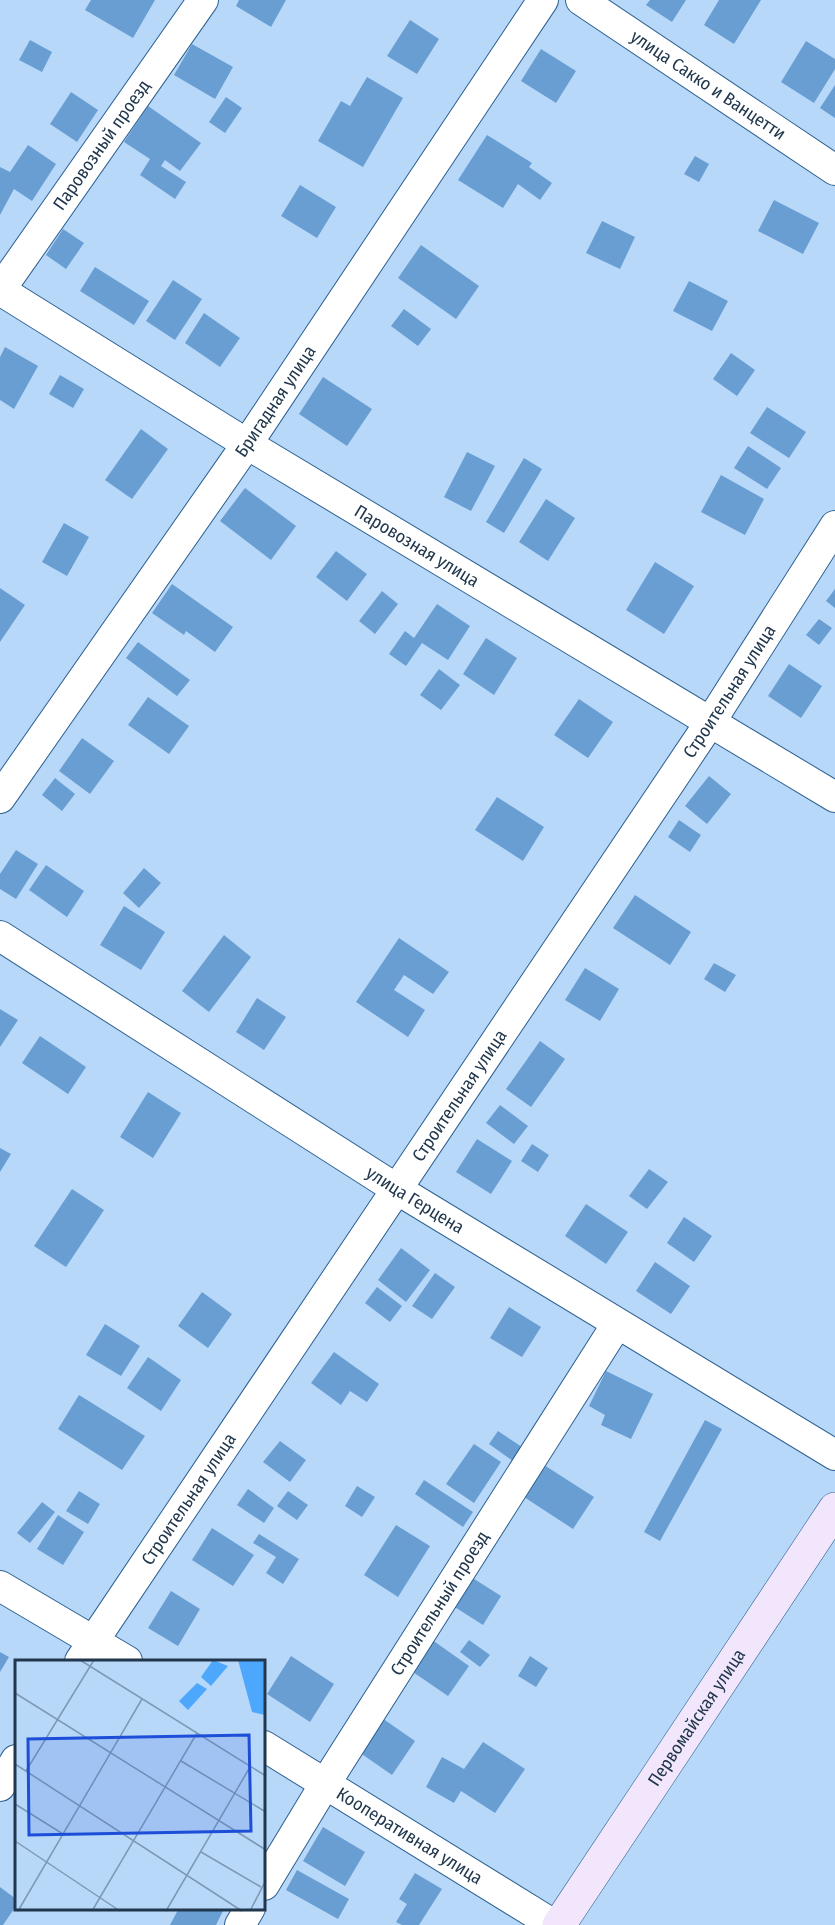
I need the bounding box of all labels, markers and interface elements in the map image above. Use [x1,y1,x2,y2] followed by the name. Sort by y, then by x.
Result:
[626,25,790,145] street label: улица Сакко и Ванцетти
[48,76,155,214] street label: Паровозный проезд
[230,341,321,461] street label: Бригадная улица
[350,500,483,592] street label: Паровозная улица
[678,620,780,762] street label: Строительная улица
[407,1025,512,1166] street label: Строительная улица
[362,1162,468,1239] street label: улица Герцена
[137,1429,241,1569] street label: Строительная улица
[386,1527,494,1680] street label: Строительный проезд
[643,1645,750,1790] street label: Первомайская улица
[15,1660,266,1910] inset map
[332,1782,487,1889] street label: Кооперативная улица

